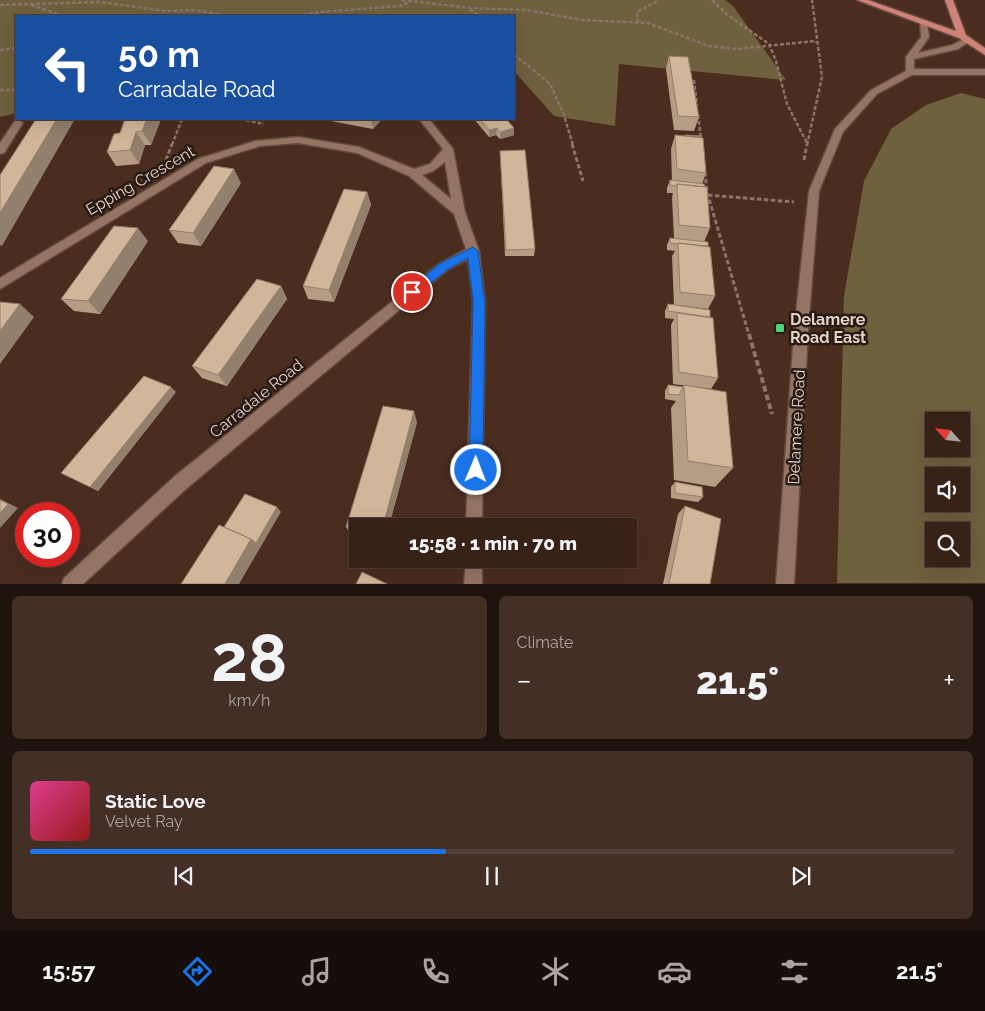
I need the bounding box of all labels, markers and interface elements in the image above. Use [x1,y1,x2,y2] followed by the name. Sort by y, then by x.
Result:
[118,34,200,75] text: 50 m
[35,35,100,100] icon: left
[118,76,275,102] text: Carradale Road
[83,141,199,219] street label: Epping Crescent
[391,271,433,313] pin
[398,278,426,306] icon: arrive
[790,310,866,347] place label: Delamere Road East
[774,322,786,334] marker: Delamere Road East
[206,355,307,442] street label: Carradale Road
[784,369,809,485] street label: Delamere Road
[925,412,970,458] north arrow
[925,412,970,567] map controls
[449,443,501,495] position arrow
[925,467,970,512] button: sound
[15,502,80,567] speed limit sign: 30
[925,522,970,567] button: search
[409,532,577,554] text: 15:58 · 1 min · 70 m
[211,620,287,696] text: 28
[517,633,573,652] text: Climate
[696,658,779,703] text: 21.5°
[517,664,532,697] text: −
[943,664,955,697] text: +
[228,691,270,710] text: km/h
[105,790,206,812] text: Static Love
[105,812,183,831] text: Velvet Ray
[170,862,198,890] icon: previous
[478,862,506,890] icon: pause
[787,862,815,890] icon: next
[180,954,215,989] icon: directions
[299,954,334,989] icon: music
[418,954,453,989] icon: phone
[538,954,573,989] icon: climate
[657,954,692,989] icon: car
[777,954,812,989] icon: filters
[42,958,95,984] text: 15:57
[896,958,943,984] text: 21.5°

